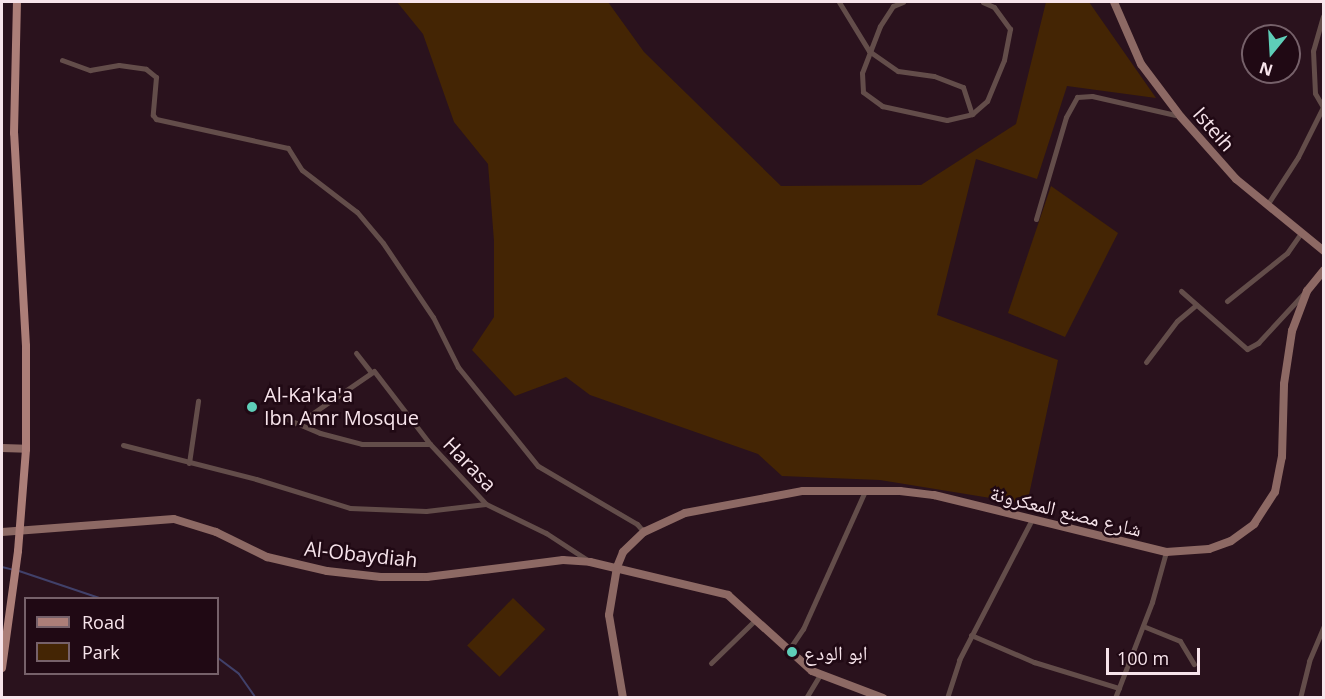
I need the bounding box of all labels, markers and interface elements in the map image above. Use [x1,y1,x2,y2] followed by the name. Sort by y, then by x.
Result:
[1241,24,1301,84] north arrow
[1256,57,1276,82] text: N
[1188,102,1240,156] street label: Isteih
[264,383,419,430] place label: Al-Ka'ka'a Ibn Amr Mosque
[245,400,259,414] marker: Al-Ka'ka'a Ibn Amr Mosque
[439,432,501,496] street label: Harasa
[988,481,1144,541] street label: شارع مصنع المعكرونة
[303,536,419,572] street label: Al-Obaydiah
[24,597,219,675] legend
[82,610,125,634] text: Road
[1109,636,1204,674] scale bar
[82,640,120,664] text: Park
[804,640,868,664] place label: ابو الودع
[785,645,799,659] marker: ابو الودع
[1117,646,1169,670] text: 100 m

